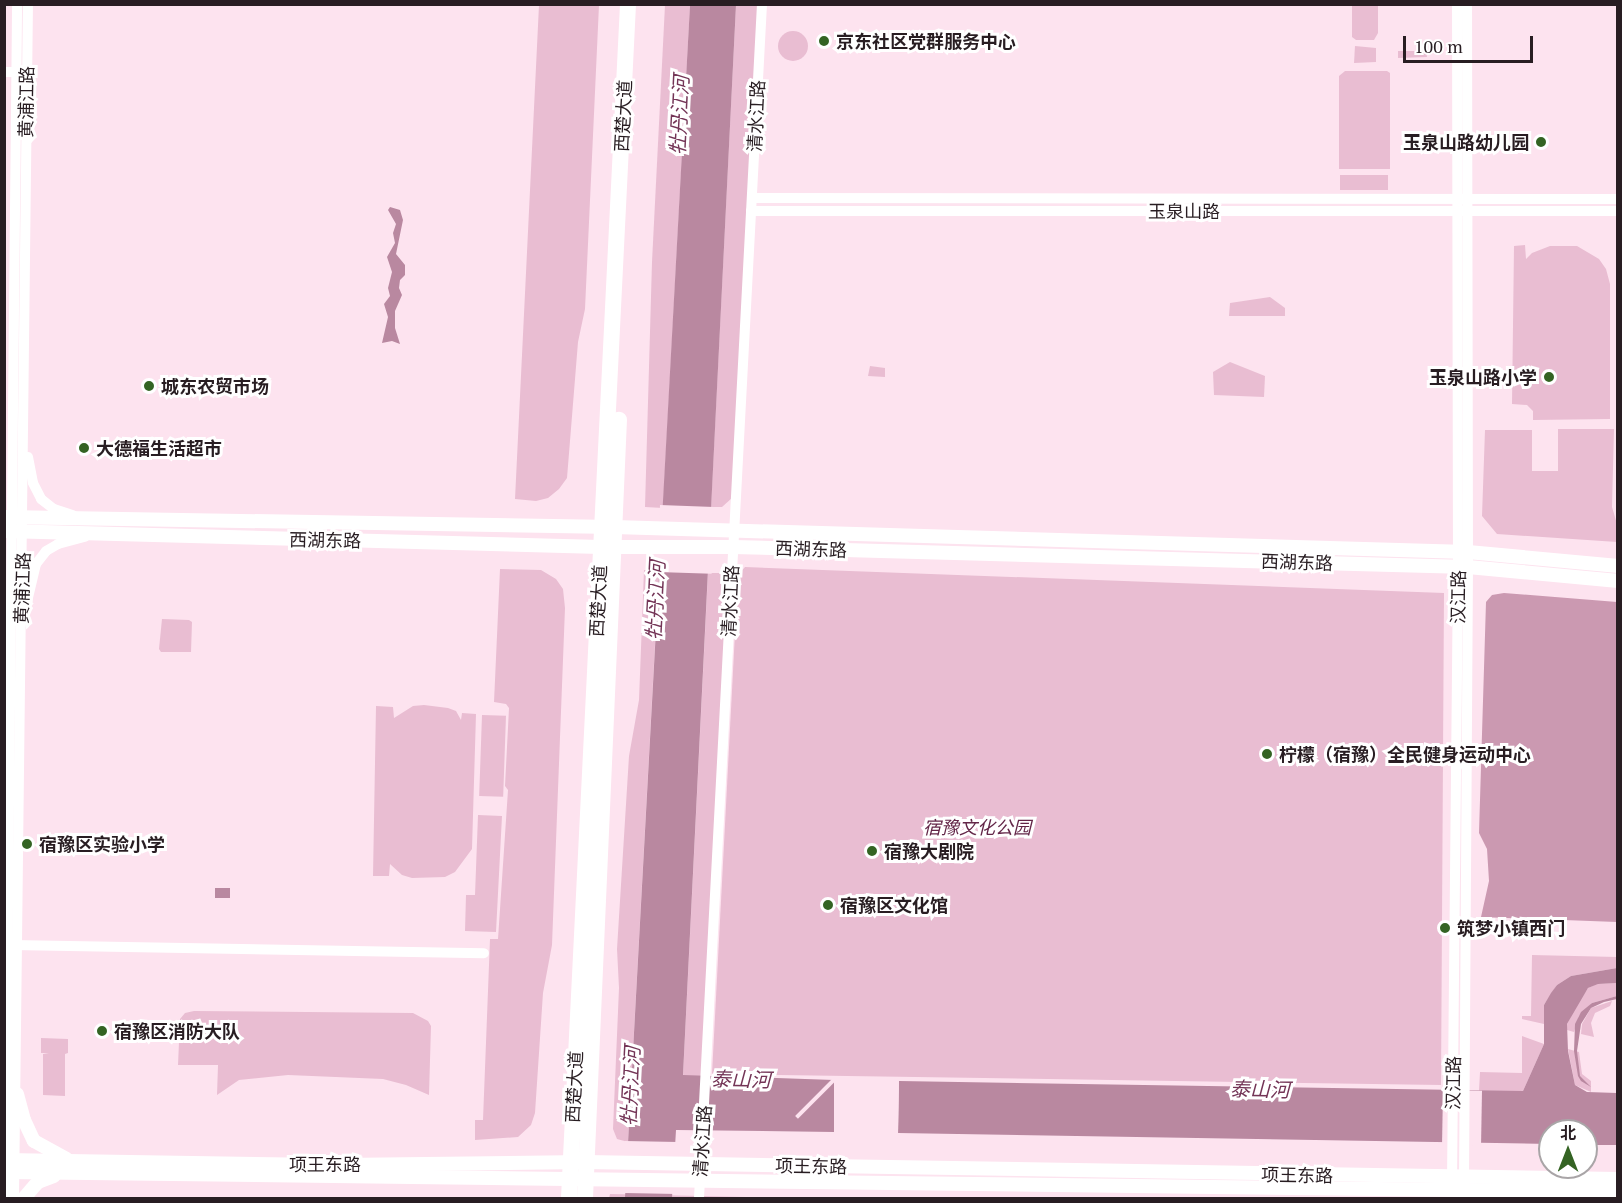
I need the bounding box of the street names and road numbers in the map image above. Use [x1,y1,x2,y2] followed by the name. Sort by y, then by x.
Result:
[15,66,37,138] street label: 黄浦江路
[610,79,636,153] street label: 西楚大道
[743,79,769,153] street label: 清水江路
[1148,200,1220,222] street label: 玉泉山路
[289,529,361,551] street label: 西湖东路
[775,537,847,561] street label: 西湖东路
[1261,550,1333,574] street label: 西湖东路
[10,552,34,624] street label: 黄浦江路
[585,564,611,638] street label: 西楚大道
[717,564,743,638] street label: 清水江路
[1447,570,1469,624] street label: 汉江路
[561,1050,587,1124] street label: 西楚大道
[1442,1056,1464,1110] street label: 汉江路
[689,1104,715,1178] street label: 清水江路
[289,1153,361,1175] street label: 项王东路
[775,1155,847,1177] street label: 项王东路
[1261,1164,1333,1186] street label: 项王东路

